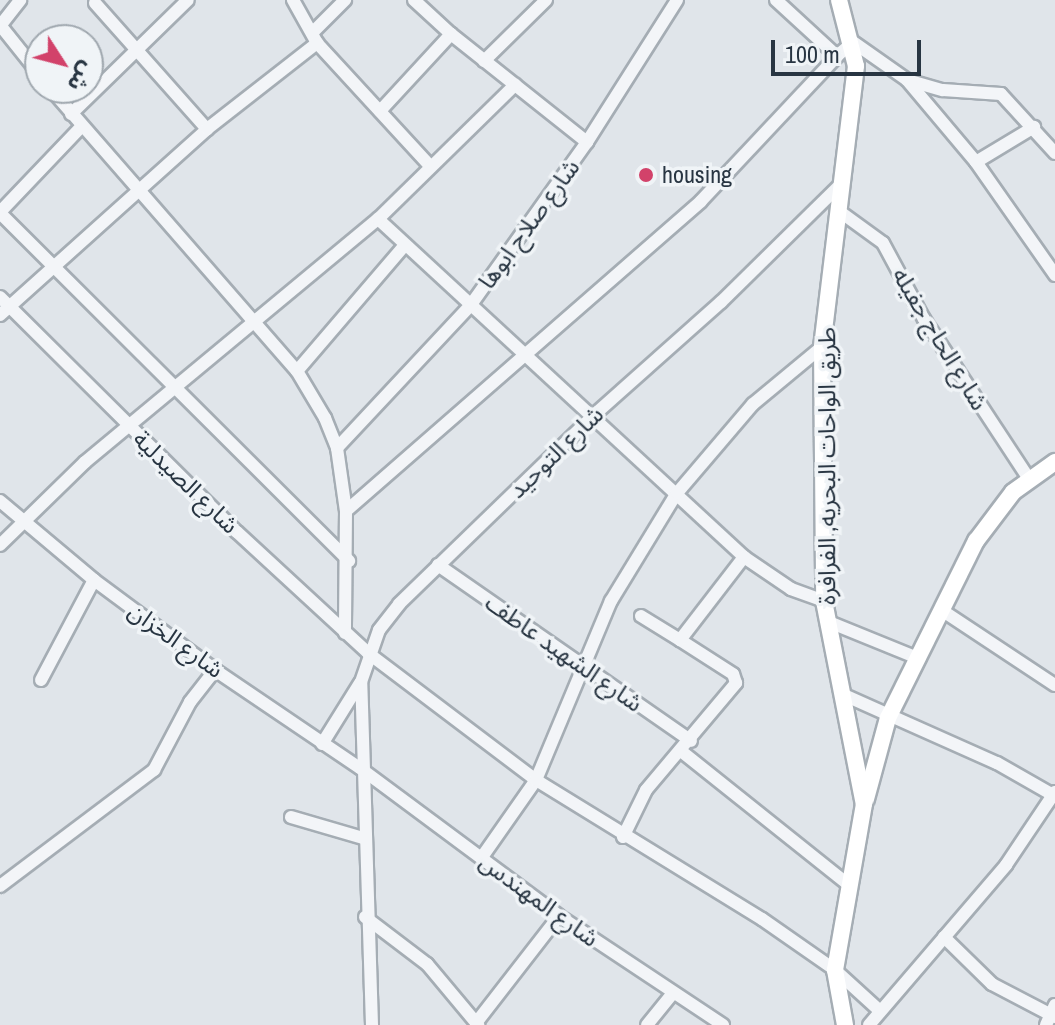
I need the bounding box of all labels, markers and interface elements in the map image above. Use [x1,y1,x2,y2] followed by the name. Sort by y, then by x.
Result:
[24,24,104,104] north arrow
[775,24,925,74] scale bar
[785,38,840,70] text: 100 m
[61,56,103,98] text: ش
[472,154,586,294] street label: شارع صلاح ابوها
[662,161,732,189] place label: housing
[637,166,655,184] marker: housing
[886,263,994,415] street label: شارع الحاج جفيله
[813,327,841,605] street label: طريق الواحات البحريه, الفرافرة
[503,400,609,504] street label: شارع التوحيد
[127,425,245,539] street label: شارع الصيدلية
[480,588,648,718] street label: شارع الشهيد عاطف
[123,596,229,684] street label: شارع الخزان
[474,847,604,953] street label: شارع المهندس

